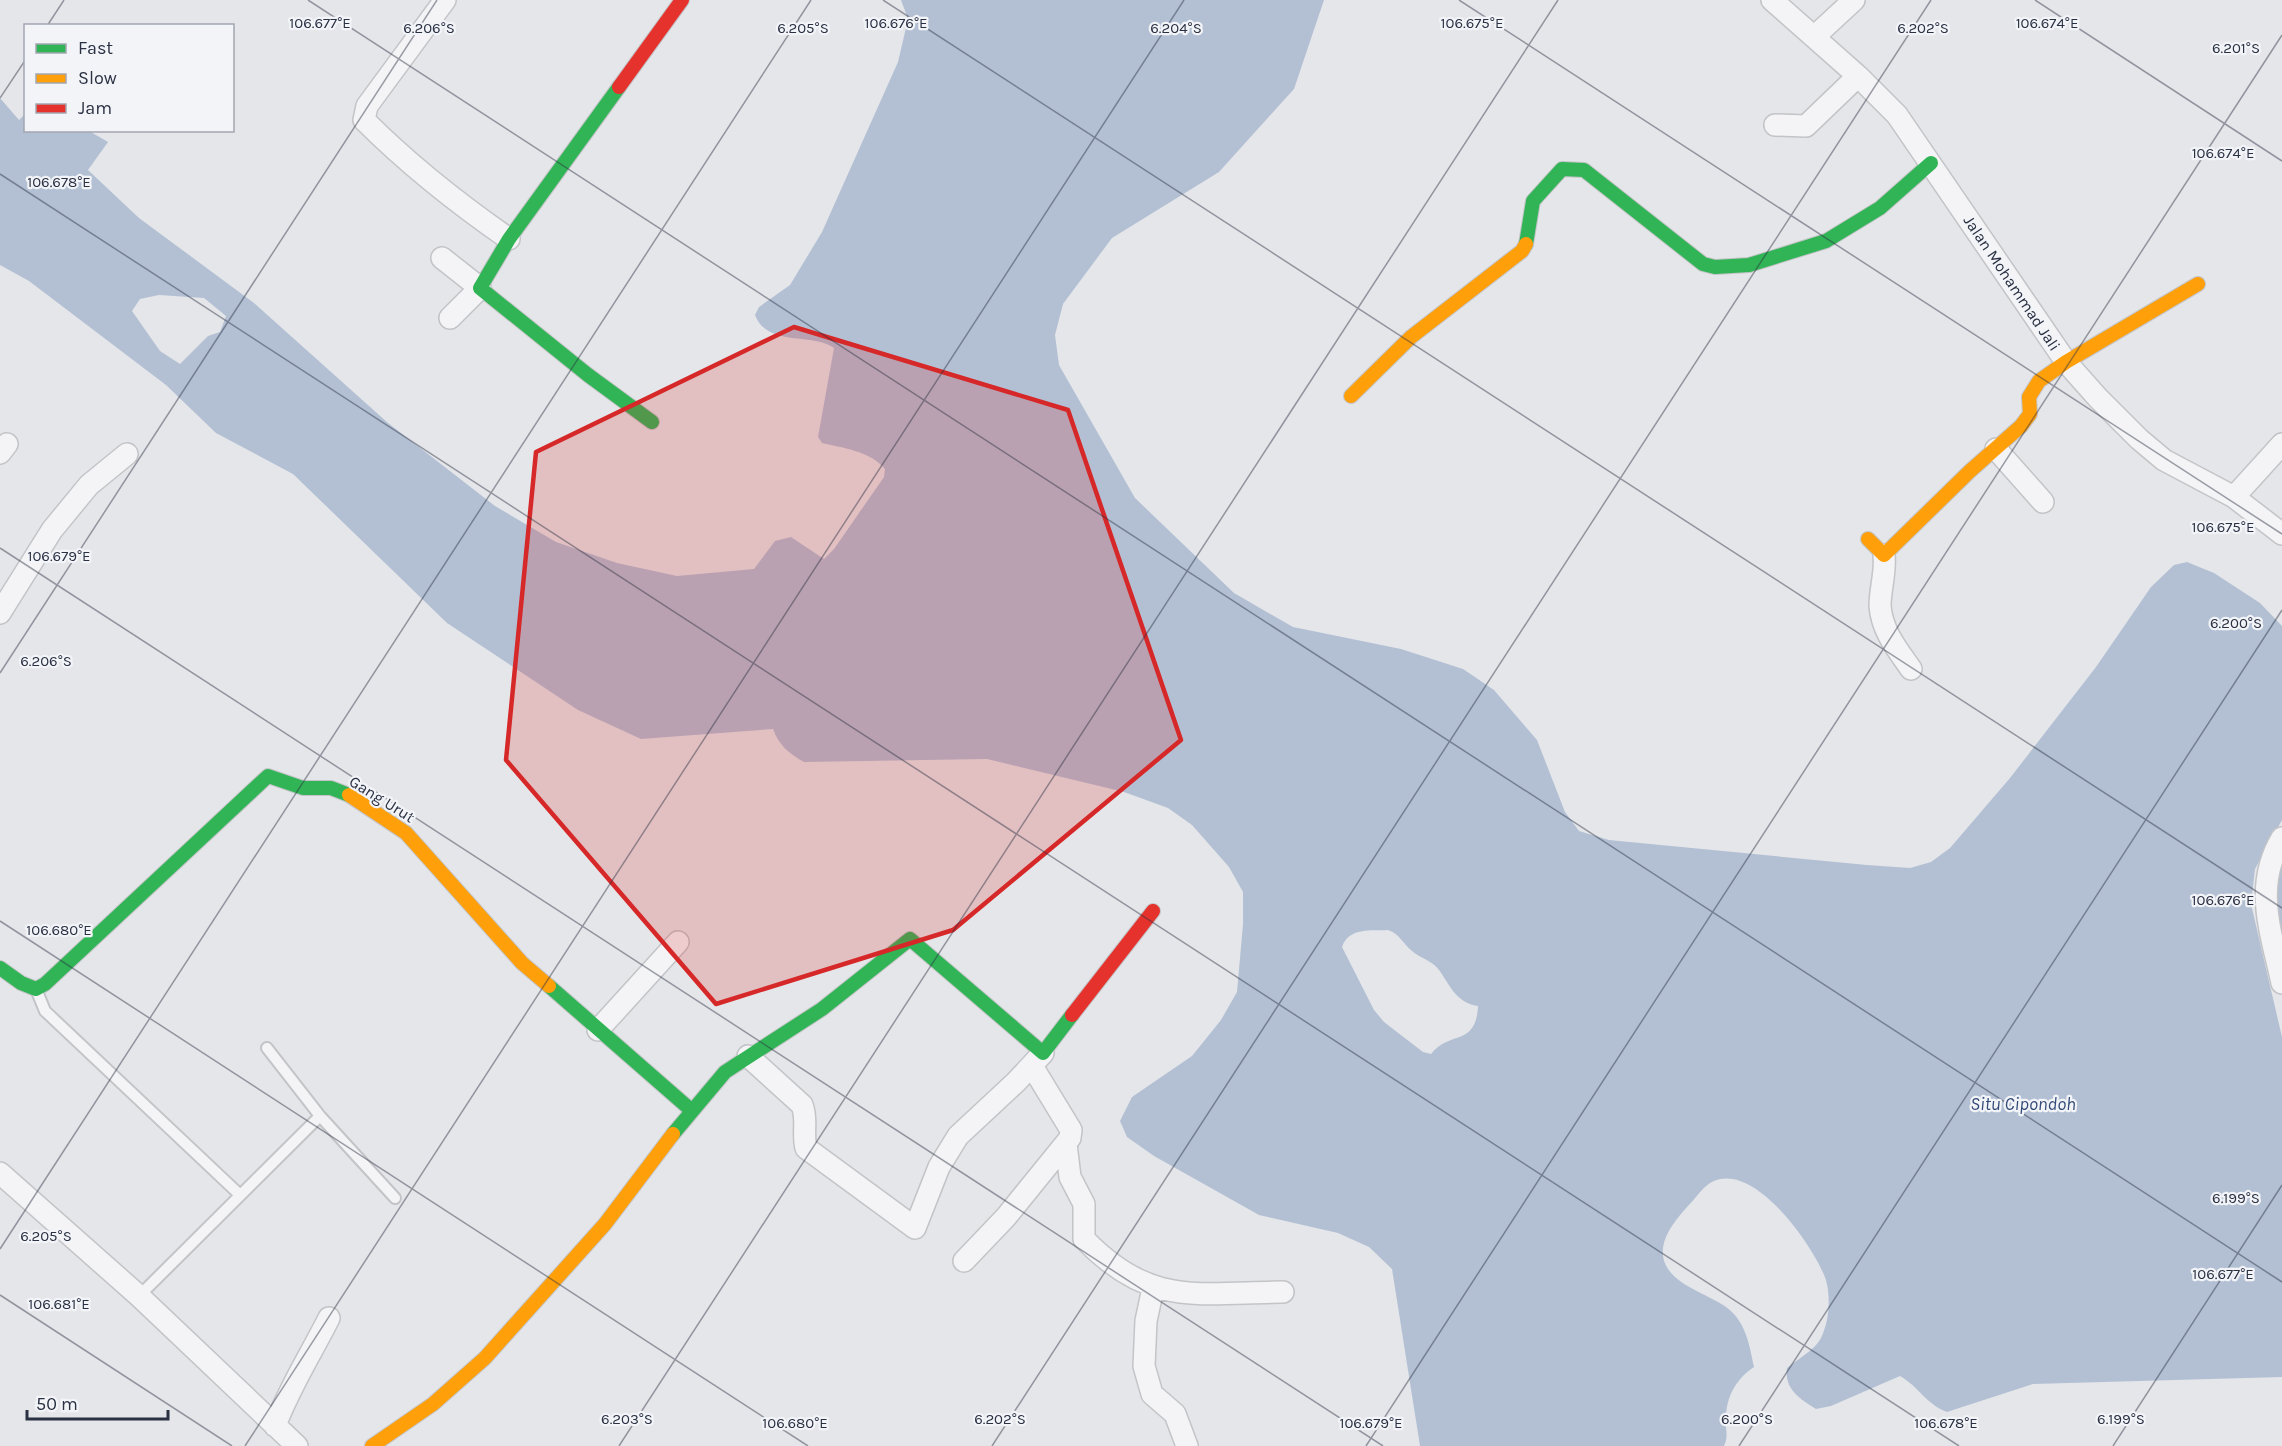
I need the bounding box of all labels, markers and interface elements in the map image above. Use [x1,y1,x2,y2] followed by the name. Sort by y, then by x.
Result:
[289,14,351,32] text: 106.677°E
[865,14,927,32] text: 106.676°E
[1441,14,1503,32] text: 106.675°E
[2016,14,2078,32] text: 106.674°E
[403,19,455,37] text: 6.206°S
[777,19,829,37] text: 6.205°S
[1150,19,1202,37] text: 6.204°S
[1897,19,1949,37] text: 6.202°S
[24,24,234,132] legend
[78,37,113,59] text: Fast
[2212,39,2260,57] text: 6.201°S
[78,67,117,89] text: Slow
[78,97,112,119] text: Jam
[2192,144,2254,162] text: 106.674°E
[27,173,91,191] text: 106.678°E
[1960,212,2064,354] street label: Jalan Mohammad Jali
[2192,518,2254,536] text: 106.675°E
[28,547,91,565] text: 106.679°E
[2210,614,2262,632] text: 6.200°S
[20,652,72,670] text: 6.206°S
[346,771,418,827] street label: Gang Urut
[2192,891,2254,909] text: 106.676°E
[26,921,92,939] text: 106.680°E
[1970,1093,2076,1115] water label: Situ Cipondoh
[2212,1189,2260,1207] text: 6.199°S
[20,1227,72,1245] text: 6.205°S
[2192,1265,2254,1283] text: 106.677°E
[28,1295,90,1313] text: 106.681°E
[27,1383,168,1421] scale bar
[36,1393,78,1415] text: 50 m
[601,1410,653,1428] text: 6.203°S
[974,1410,1026,1428] text: 6.202°S
[1721,1410,1773,1428] text: 6.200°S
[2097,1410,2145,1428] text: 6.199°S
[762,1414,828,1432] text: 106.680°E
[1340,1414,1403,1432] text: 106.679°E
[1914,1414,1978,1432] text: 106.678°E

